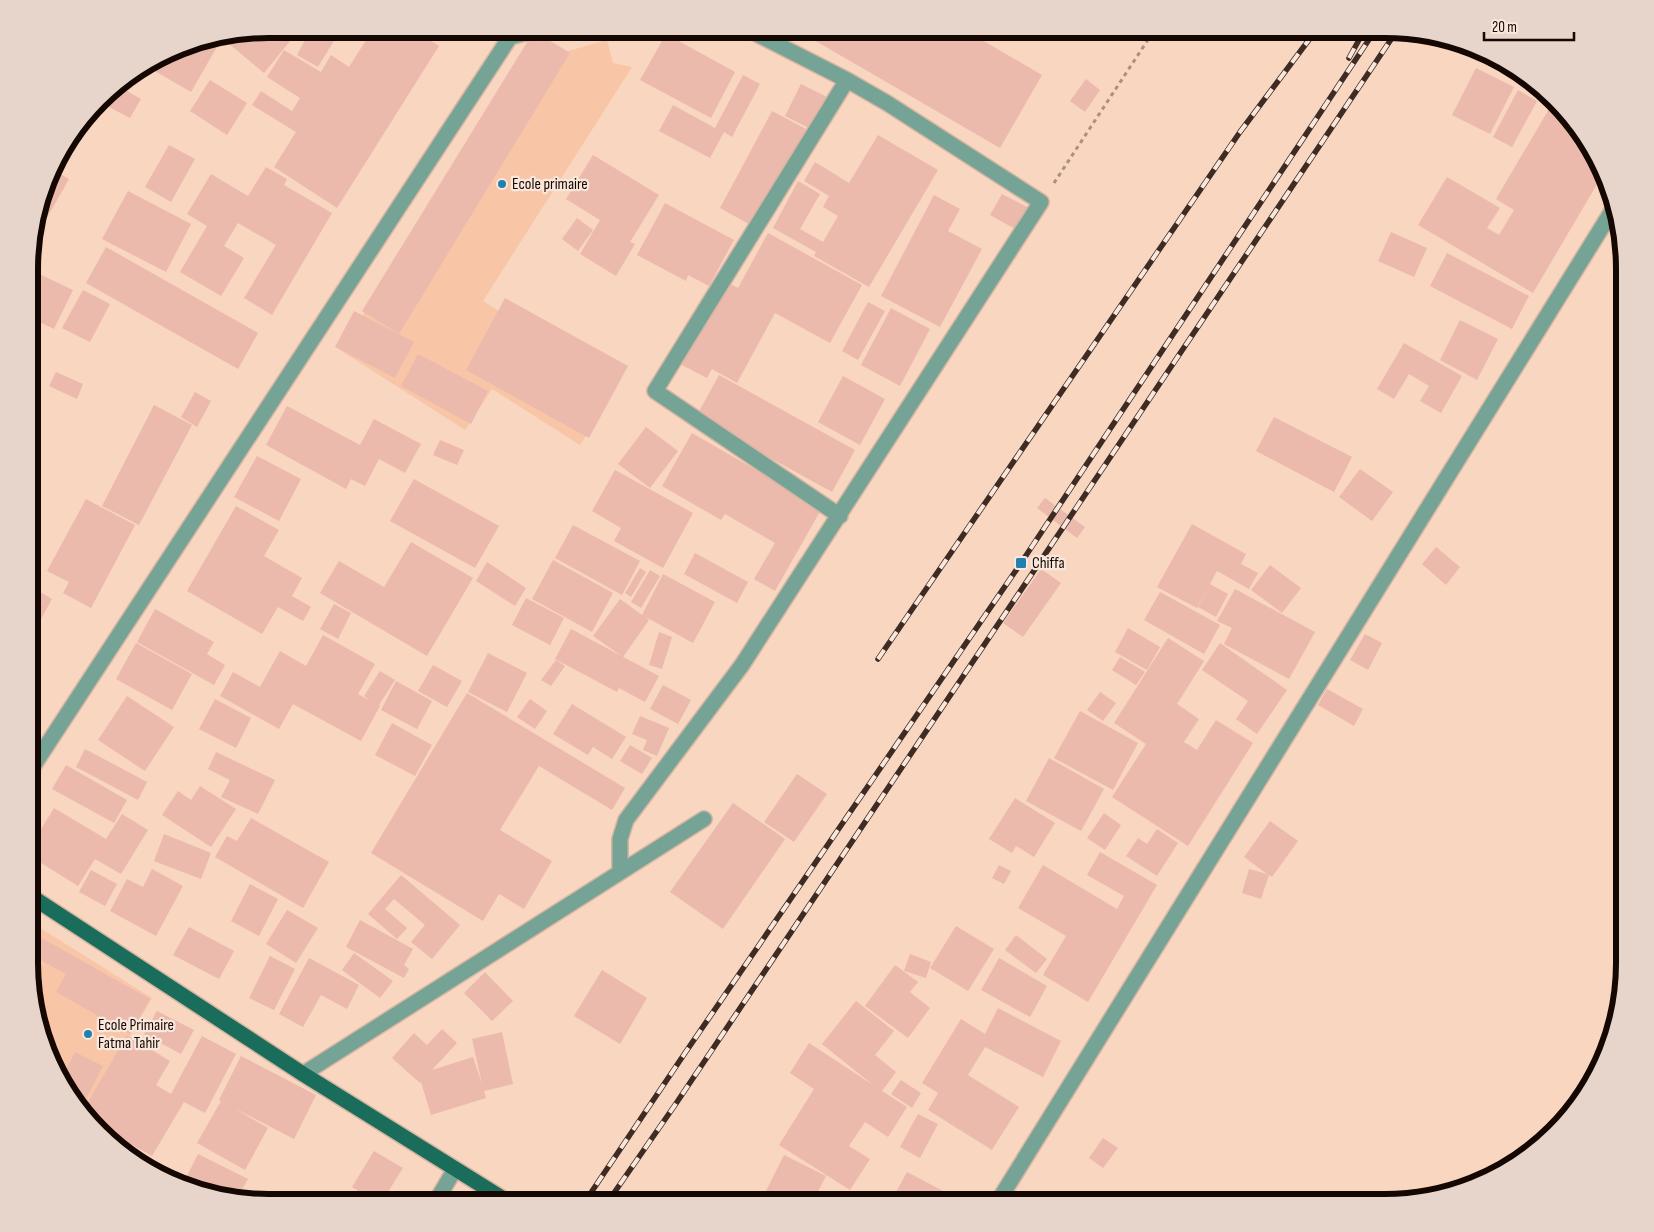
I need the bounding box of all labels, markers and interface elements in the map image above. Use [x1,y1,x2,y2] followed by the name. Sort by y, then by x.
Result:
[1484,10,1574,42] scale bar
[1492,18,1517,37] text: 20 m
[512,175,588,194] place label: Ecole primaire
[496,178,508,190] marker: Ecole primaire
[1032,554,1065,573] place label: Chiffa
[1014,556,1028,570] marker: Chiffa
[98,1016,174,1053] place label: Ecole Primaire Fatma Tahir
[82,1028,94,1040] marker: Ecole Primaire Fatma Tahir

